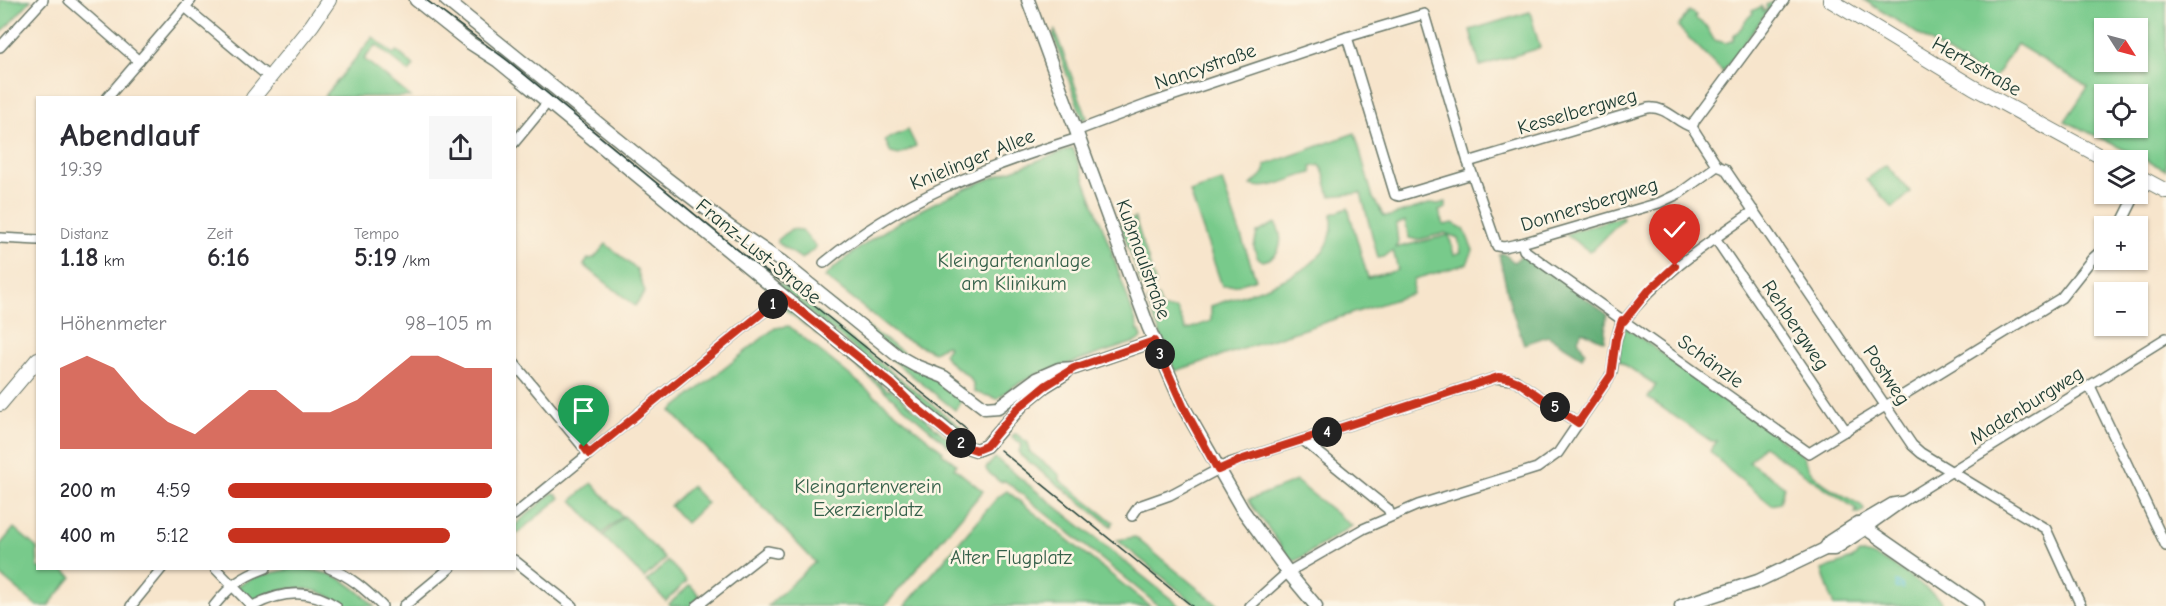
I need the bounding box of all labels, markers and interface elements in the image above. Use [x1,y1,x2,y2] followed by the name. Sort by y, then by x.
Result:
[2094,18,2148,72] north arrow
[2094,18,2148,336] map controls
[1928,32,2025,101] street label: Hertzstraße
[1151,38,1259,95] street label: Nancystraße
[1515,83,1639,139] street label: Kesselbergweg
[2094,84,2148,138] button: locate
[60,116,199,154] text: Abendlauf
[429,116,492,179] button: share
[906,124,1038,195] street label: Knielinger Allee
[2094,150,2148,204] button: layers
[60,158,103,181] text: 19:39
[1518,173,1661,236] street label: Donnersbergweg
[691,194,826,309] street label: Franz-Lust-Straße
[1111,196,1176,322] street label: Kußmaulstraße
[1649,204,1700,266] pin
[1658,213,1691,246] icon: check
[2094,216,2148,270] button: +
[60,225,109,243] text: Distanz
[207,225,233,243] text: Zeit
[354,225,399,243] text: Tempo
[60,243,98,273] text: 1.18
[207,243,250,273] text: 6:16
[354,243,397,273] text: 5:19
[938,249,1090,295] park label: Kleingartenanlage am Klinikum
[98,252,125,270] text: km
[397,252,430,270] text: /km
[1757,276,1834,375] street label: Rehbergweg
[2094,282,2148,336] button: −
[758,289,788,319] pin: 1
[770,295,776,313] text: 1
[60,312,167,335] text: Höhenmeter
[405,312,492,335] text: 98–105 m
[1673,330,1748,393] street label: Schänzle
[1145,339,1175,369] pin: 3
[1858,341,1915,410] street label: Postweg
[1156,345,1164,363] text: 3
[1965,361,2087,450] street label: Madenburgweg
[558,385,609,447] pin
[1540,392,1570,422] pin: 5
[567,394,600,427] icon: arrive
[1551,398,1559,416] text: 5
[1312,417,1342,447] pin: 4
[1323,423,1331,441] text: 4
[946,428,976,458] pin: 2
[957,434,965,452] text: 2
[794,475,942,521] park label: Kleingartenverein Exerzierplatz
[60,479,116,502] text: 200 m
[156,479,191,502] text: 4:59
[60,524,115,547] text: 400 m
[156,524,189,547] text: 5:12
[950,546,1072,569] park label: Alter Flugplatz

